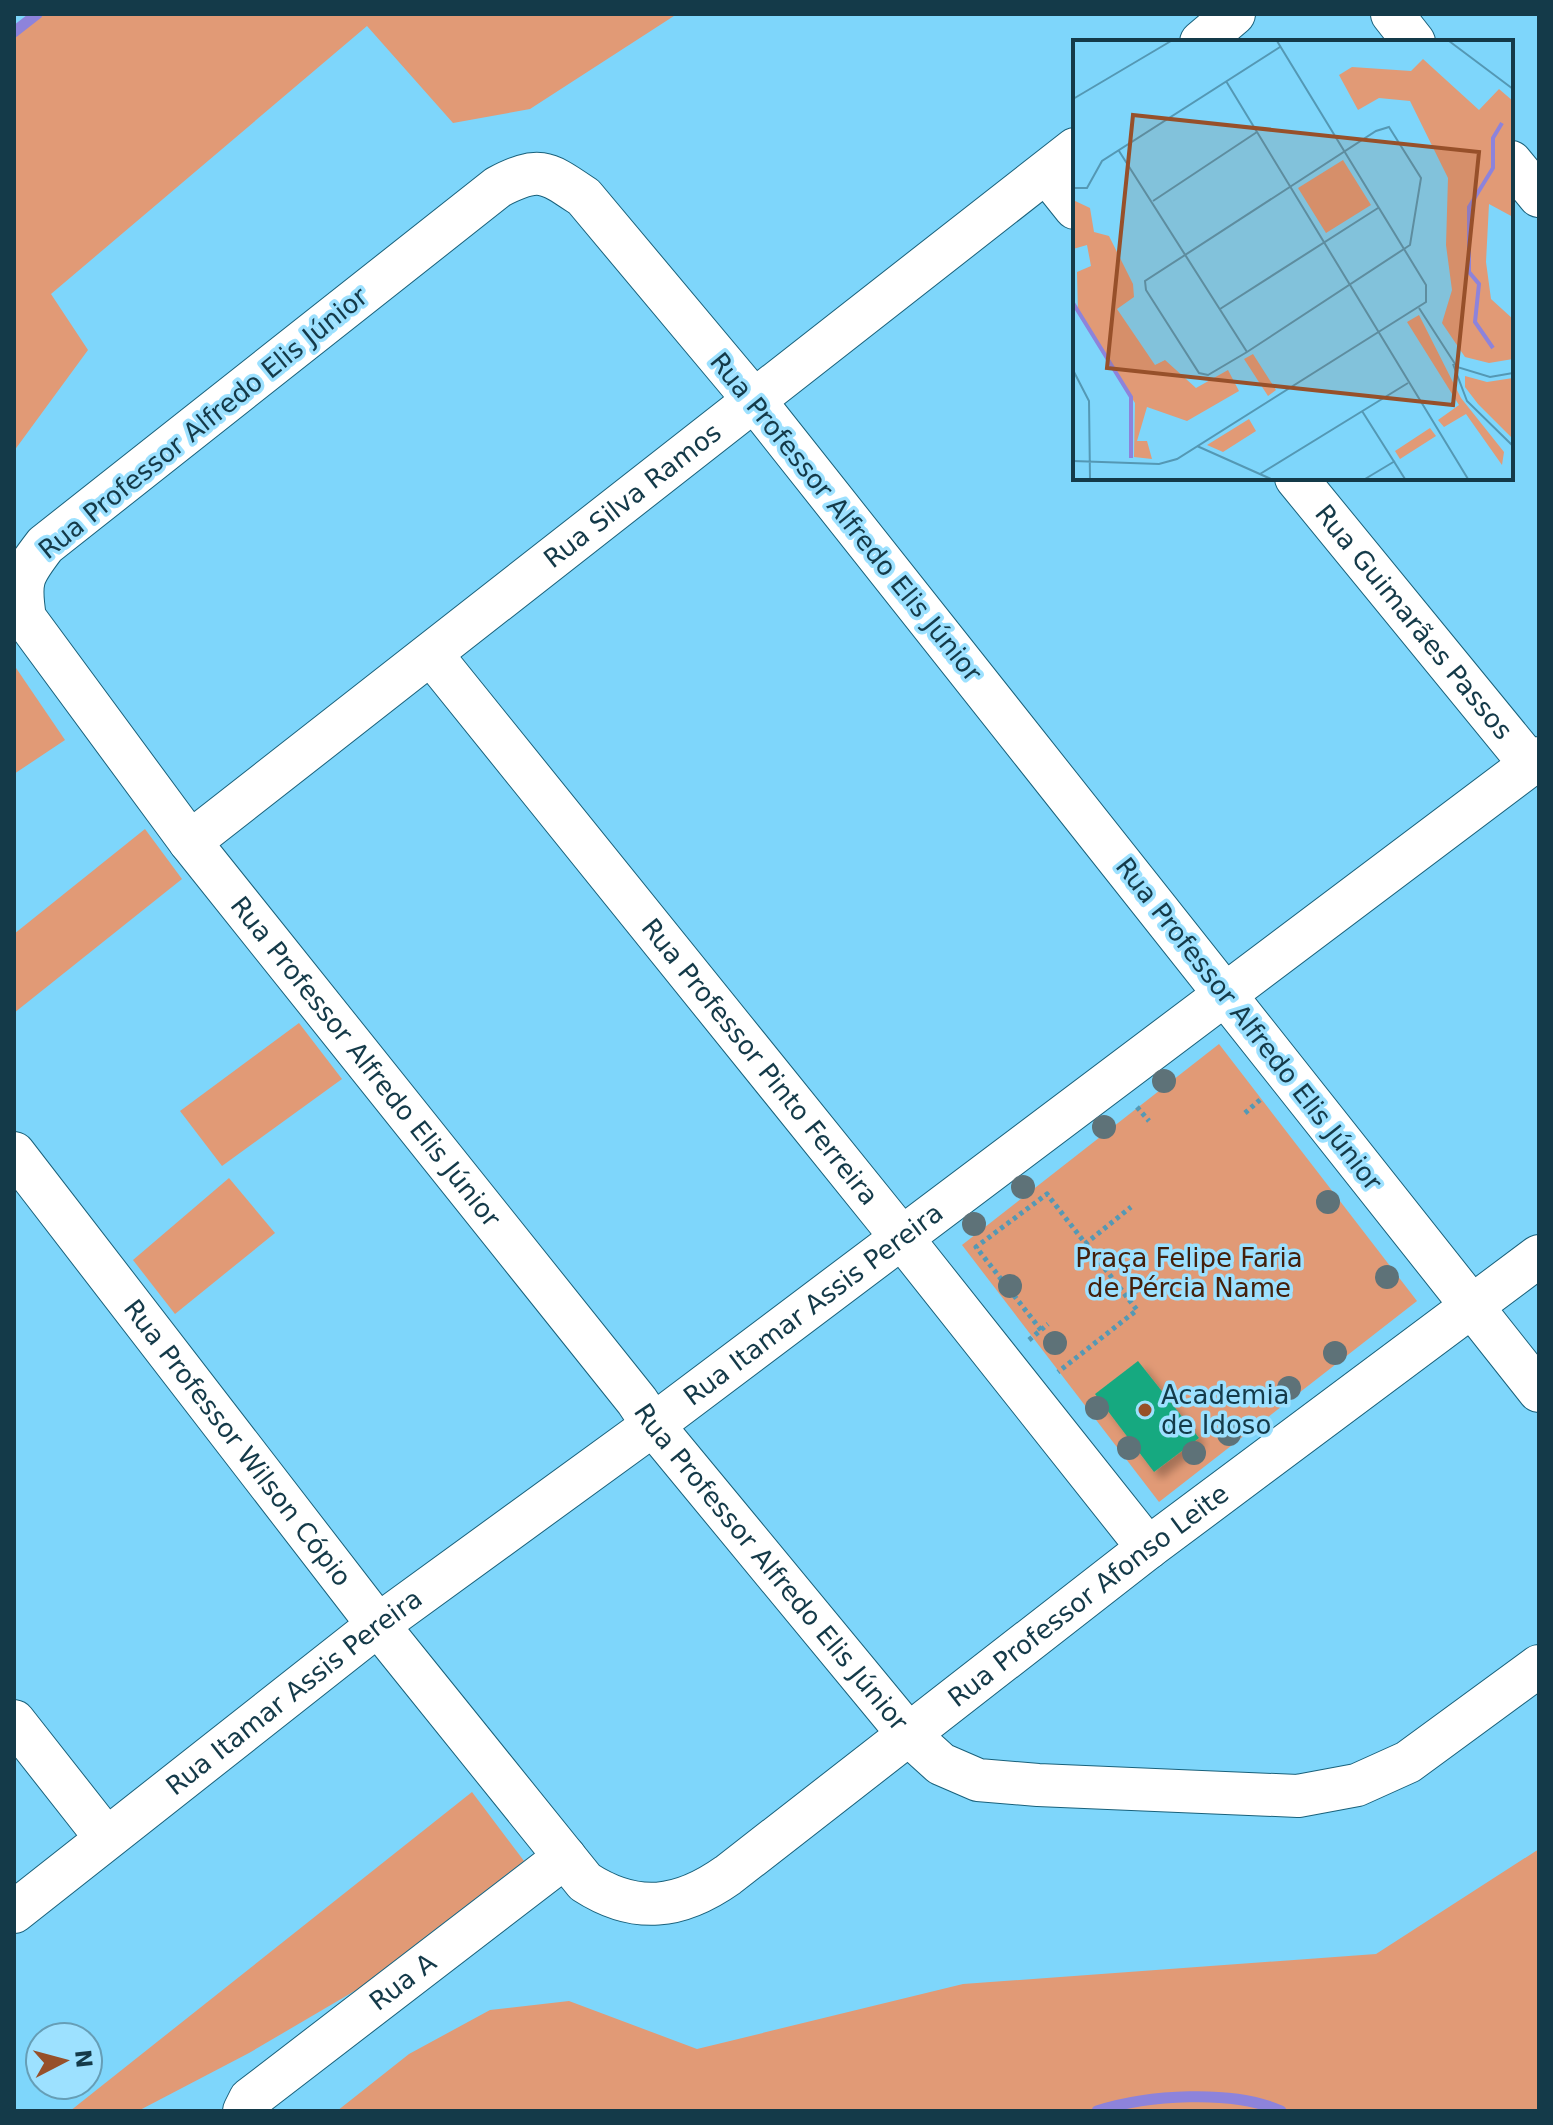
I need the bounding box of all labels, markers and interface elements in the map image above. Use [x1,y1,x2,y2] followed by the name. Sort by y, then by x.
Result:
[1073,40,1513,480] inset map
[33,281,374,565] street label: Rua Professor Alfredo Elis Júnior
[704,347,988,688] street label: Rua Professor Alfredo Elis Júnior
[538,417,727,574] street label: Rua Silva Ramos
[1309,499,1519,745] street label: Rua Guimarães Passos
[1110,852,1388,1197] street label: Rua Professor Alfredo Elis Júnior
[225,891,507,1233] street label: Rua Professor Alfredo Elis Júnior
[636,913,884,1211] street label: Rua Professor Pinto Ferreira
[678,1197,949,1412] street label: Rua Itamar Assis Pereira
[1075,1243,1303,1303] park label: Praça Felipe Faria de Pércia Name
[118,1294,357,1592] street label: Rua Professor Wilson Cópio
[1161,1380,1290,1440] place label: Academia de Idoso
[628,1398,914,1737] street label: Rua Professor Alfredo Elis Júnior
[1136,1401,1154,1419] marker: Academia de Idoso
[942,1478,1234,1713] street label: Rua Professor Afonso Leite
[160,1583,428,1801] street label: Rua Itamar Assis Pereira
[364,1947,442,2017] street label: Rua A
[24,2021,104,2101] north arrow
[70,2048,97,2069] text: N

